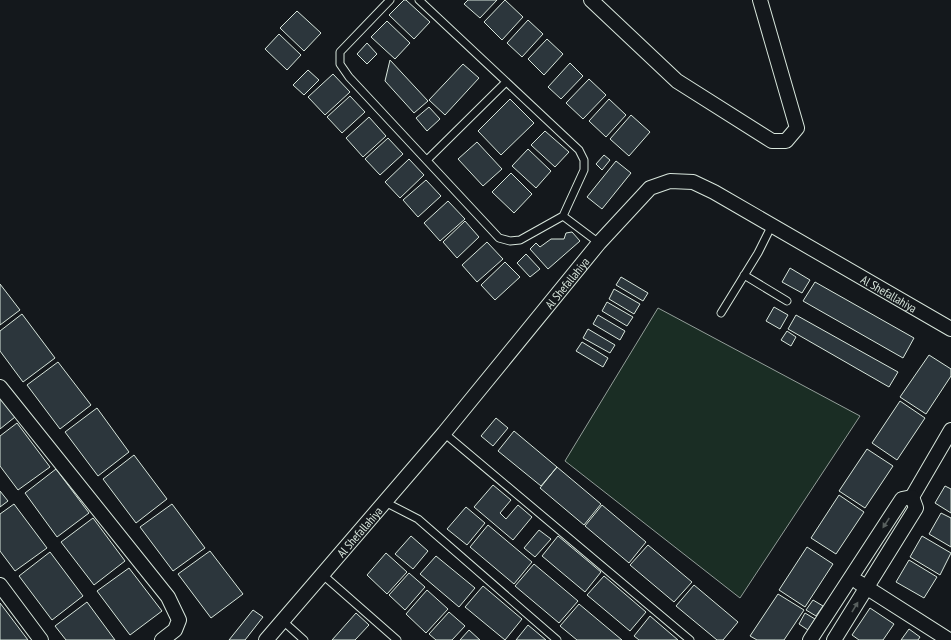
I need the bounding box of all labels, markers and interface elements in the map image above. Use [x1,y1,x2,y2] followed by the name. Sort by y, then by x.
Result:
[541,254,592,311] street label: Al Shefallahiya
[859,271,920,315] street label: Al Shefallahiya
[333,503,385,560] street label: Al Shefallahiya
[882,518,890,528] one-way arrow
[851,601,858,613] one-way arrow

